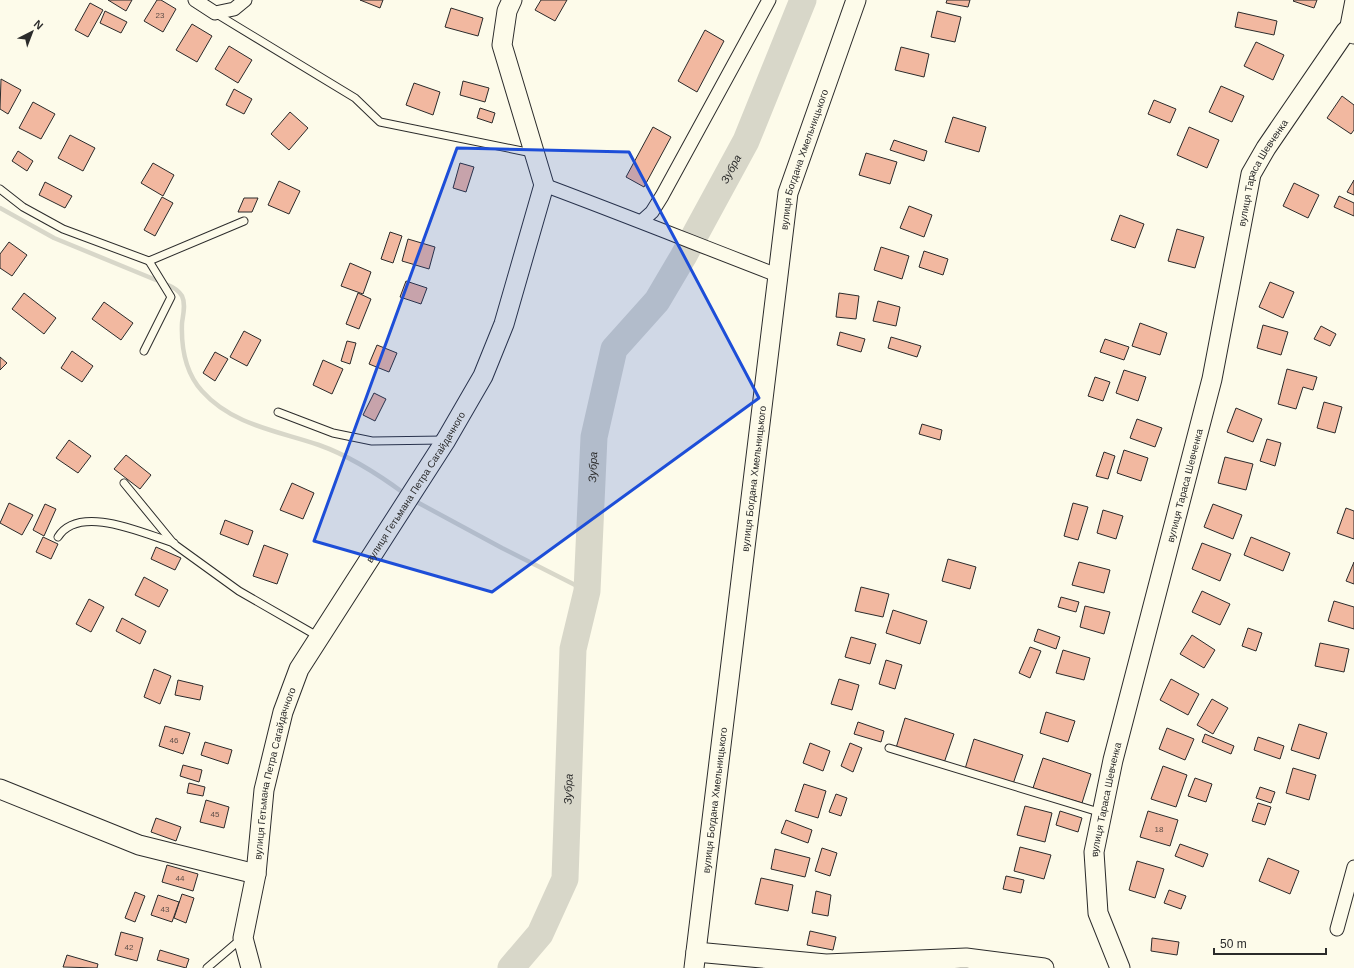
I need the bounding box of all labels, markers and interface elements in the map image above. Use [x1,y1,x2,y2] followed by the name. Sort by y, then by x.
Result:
[156,11,165,20] house number: 23
[12,12,52,52] north arrow
[32,17,46,32] text: N
[778,87,830,230] street label: вулиця Богдана Хмельницького
[1236,117,1290,227] street label: вулиця Тараса Шевченка
[718,153,743,185] water label: Зубра
[739,405,768,552] street label: вулиця Богдана Хмельницького
[363,409,467,564] street label: вулиця Гетьмана Петра Сагайдачного
[1164,427,1204,543] street label: вулиця Тараса Шевченка
[586,451,599,483] water label: Зубра
[252,685,297,860] street label: вулиця Гетьмана Петра Сагайдачного
[700,726,729,874] street label: вулиця Богдана Хмельницького
[170,736,179,745] house number: 46
[1088,741,1123,857] street label: вулиця Тараса Шевченка
[562,773,575,805] water label: Зубра
[211,810,220,819] house number: 45
[1155,825,1164,834] house number: 18
[176,874,185,883] house number: 44
[161,905,170,914] house number: 43
[1214,930,1326,956] scale bar
[1220,937,1247,951] text: 50 m
[125,943,134,952] house number: 42

